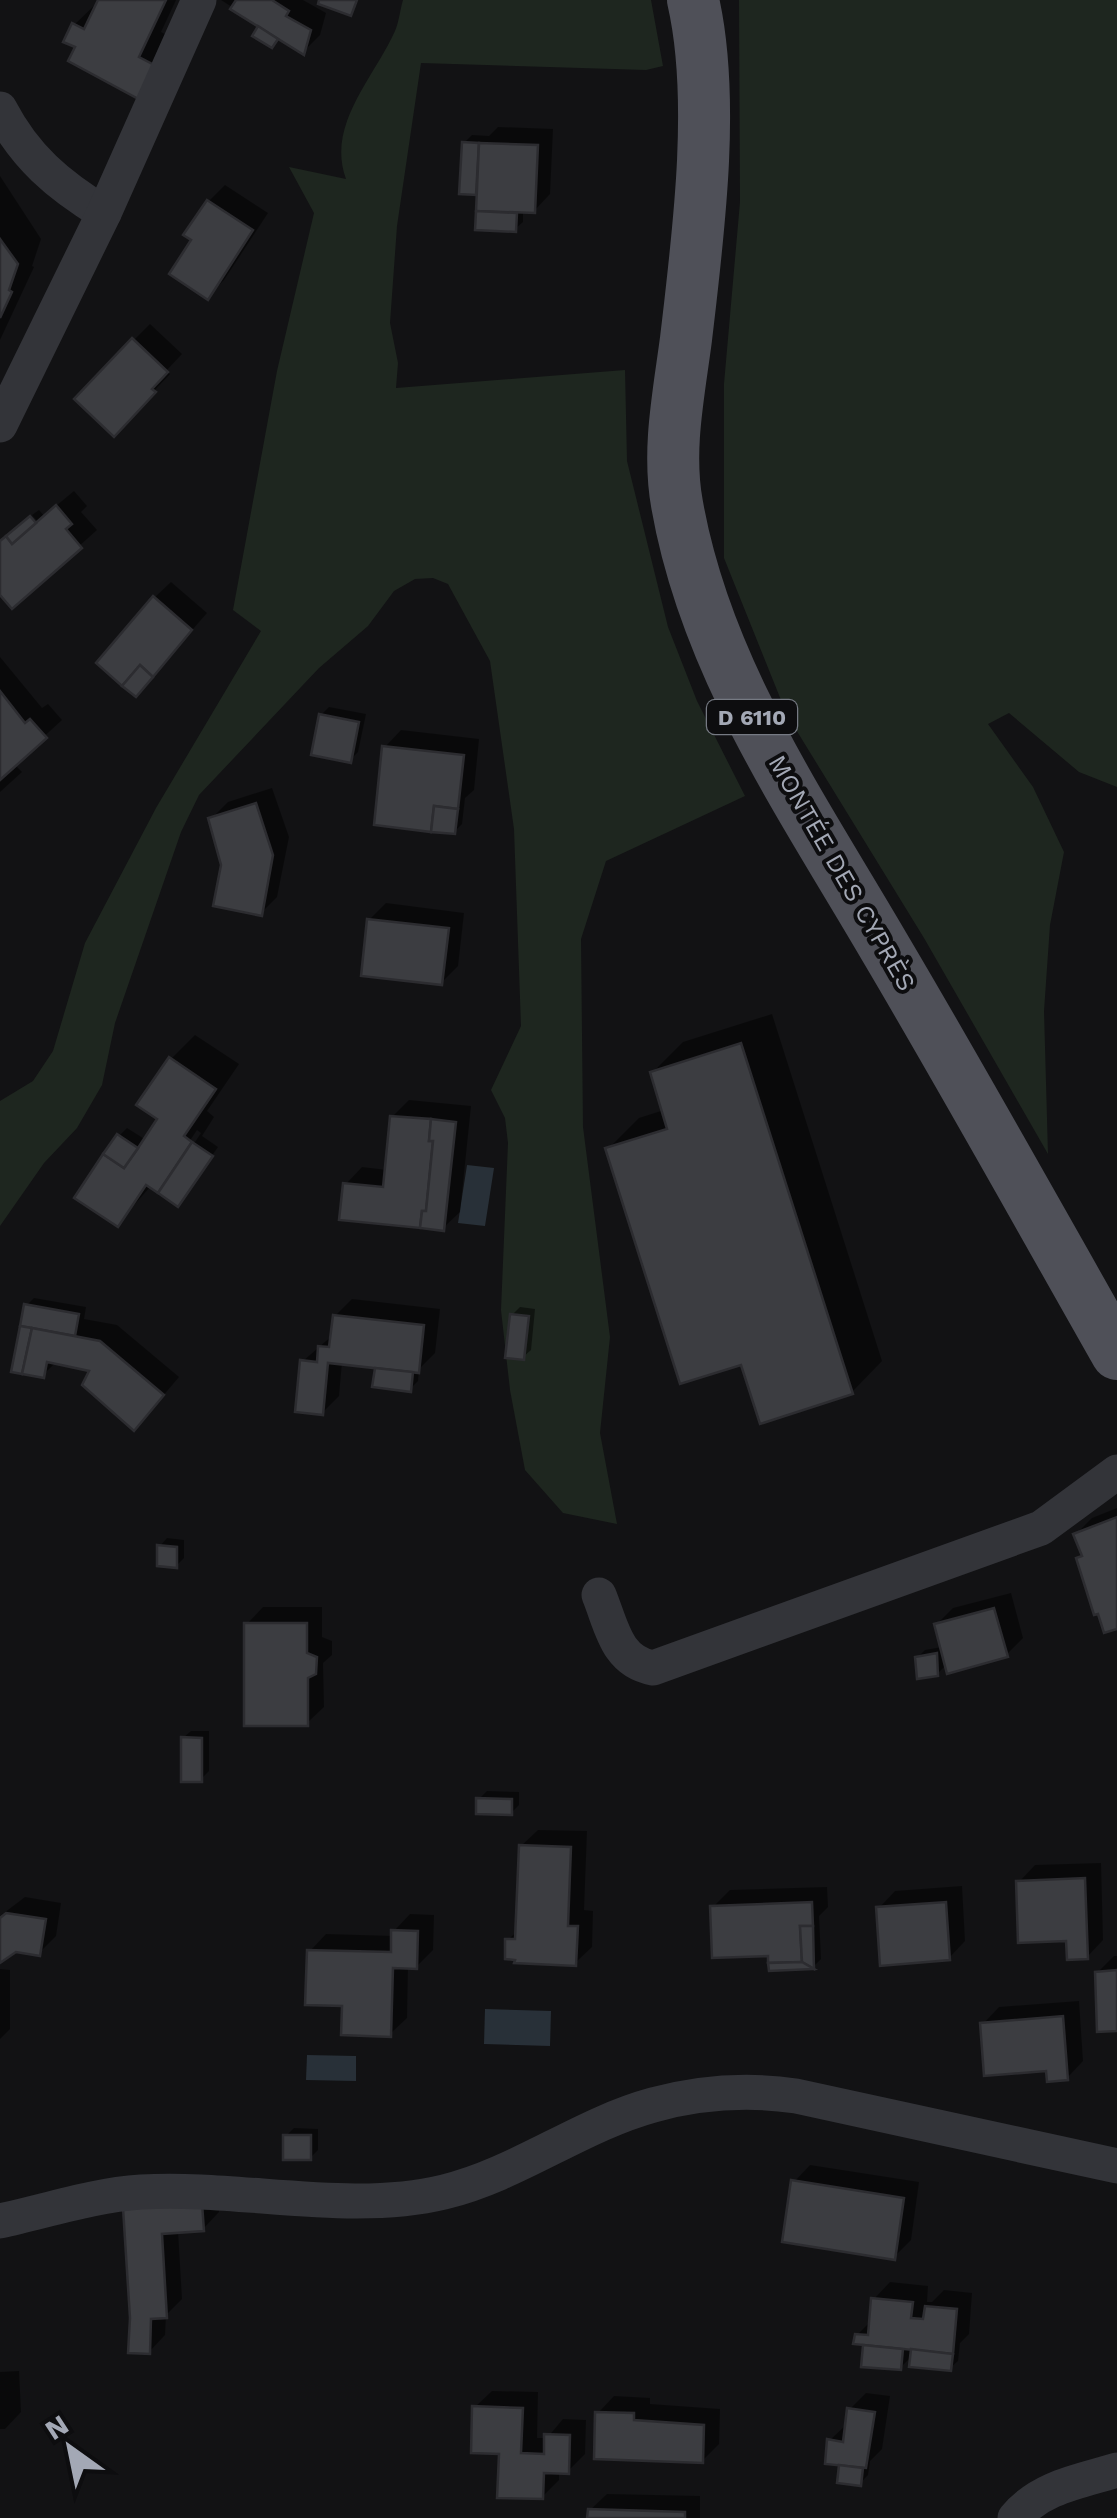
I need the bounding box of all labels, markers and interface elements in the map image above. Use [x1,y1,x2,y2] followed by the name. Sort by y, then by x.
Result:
[707,700,797,734] road number: D 6110
[763,750,921,996] street label: MONTÉE DES CYPRÈS
[20,2398,120,2498] north arrow
[39,2408,74,2447] text: N

